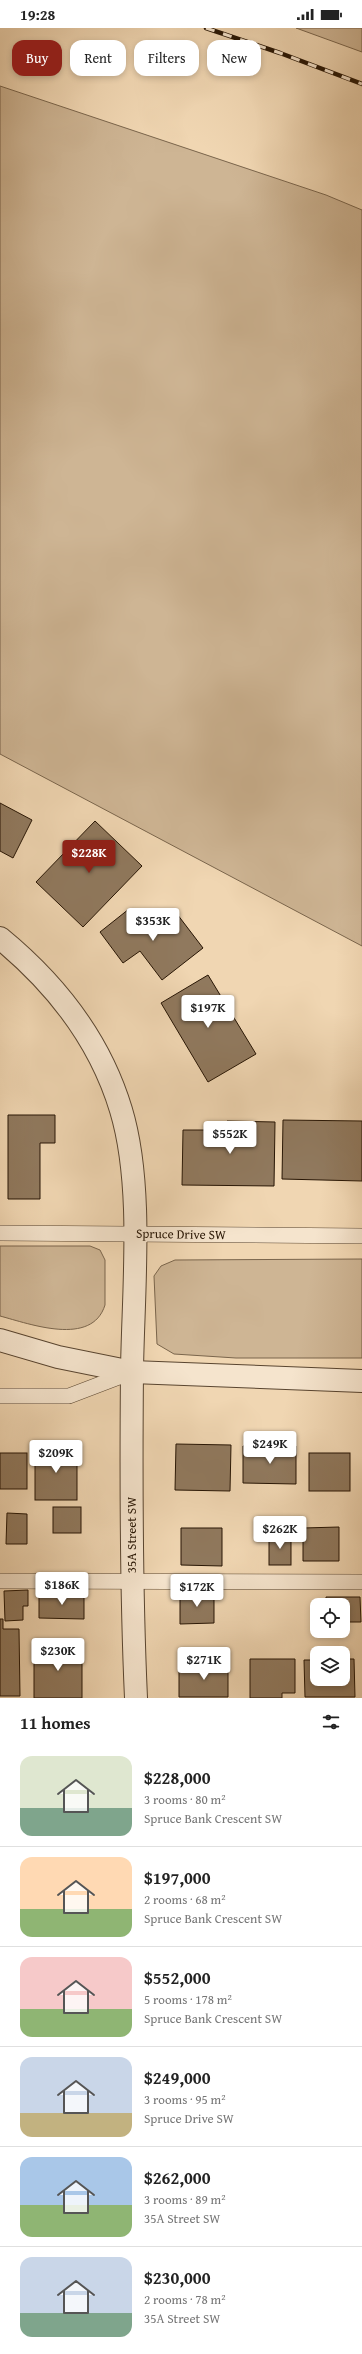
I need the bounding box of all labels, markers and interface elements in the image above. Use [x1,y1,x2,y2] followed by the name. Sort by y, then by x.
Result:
[20,4,55,25] text: 19:28
[12,40,62,76] chip: Buy
[70,40,126,76] chip: Rent
[134,40,199,76] chip: Filters
[207,40,261,76] chip: New
[61,840,117,874] pin: $228K
[71,843,107,862] text: $228K
[125,908,181,942] pin: $353K
[135,911,171,930] text: $353K
[180,995,236,1029] pin: $197K
[190,998,226,1017] text: $197K
[202,1121,258,1155] pin: $552K
[212,1124,248,1143] text: $552K
[136,1224,226,1244] street label: Spruce Drive SW
[242,1431,298,1465] pin: $249K
[252,1434,288,1453] text: $249K
[28,1440,84,1474] pin: $209K
[38,1443,74,1462] text: $209K
[122,1497,141,1573] street label: 35A Street SW
[252,1516,308,1550] pin: $262K
[262,1519,298,1538] text: $262K
[34,1572,90,1606] pin: $186K
[169,1574,225,1608] pin: $172K
[44,1575,80,1594] text: $186K
[179,1577,215,1596] text: $172K
[310,1598,350,1686] map controls
[310,1598,350,1638] button: locate
[30,1638,86,1672] pin: $230K
[40,1641,76,1660] text: $230K
[310,1646,350,1686] button: layers
[176,1647,232,1681] pin: $271K
[186,1650,222,1669] text: $271K
[20,1710,91,1735] text: 11 homes
[320,1711,342,1733] icon: filters
[144,1765,210,1790] text: $228,000
[52,1772,100,1820] icon: home
[144,1790,226,1809] text: 3 rooms · 80 m²
[144,1809,282,1828] text: Spruce Bank Crescent SW
[144,1865,210,1890] text: $197,000
[52,1873,100,1921] icon: home
[144,1890,226,1909] text: 2 rooms · 68 m²
[144,1909,282,1928] text: Spruce Bank Crescent SW
[144,1965,210,1990] text: $552,000
[52,1973,100,2021] icon: home
[144,1990,232,2009] text: 5 rooms · 178 m²
[144,2009,282,2028] text: Spruce Bank Crescent SW
[144,2065,210,2090] text: $249,000
[52,2073,100,2121] icon: home
[144,2090,226,2109] text: 3 rooms · 95 m²
[144,2109,234,2128] text: Spruce Drive SW
[144,2165,210,2190] text: $262,000
[52,2173,100,2221] icon: home
[144,2190,226,2209] text: 3 rooms · 89 m²
[144,2209,220,2228] text: 35A Street SW
[144,2265,210,2290] text: $230,000
[52,2273,100,2321] icon: home
[144,2290,226,2309] text: 2 rooms · 78 m²
[144,2309,220,2328] text: 35A Street SW

